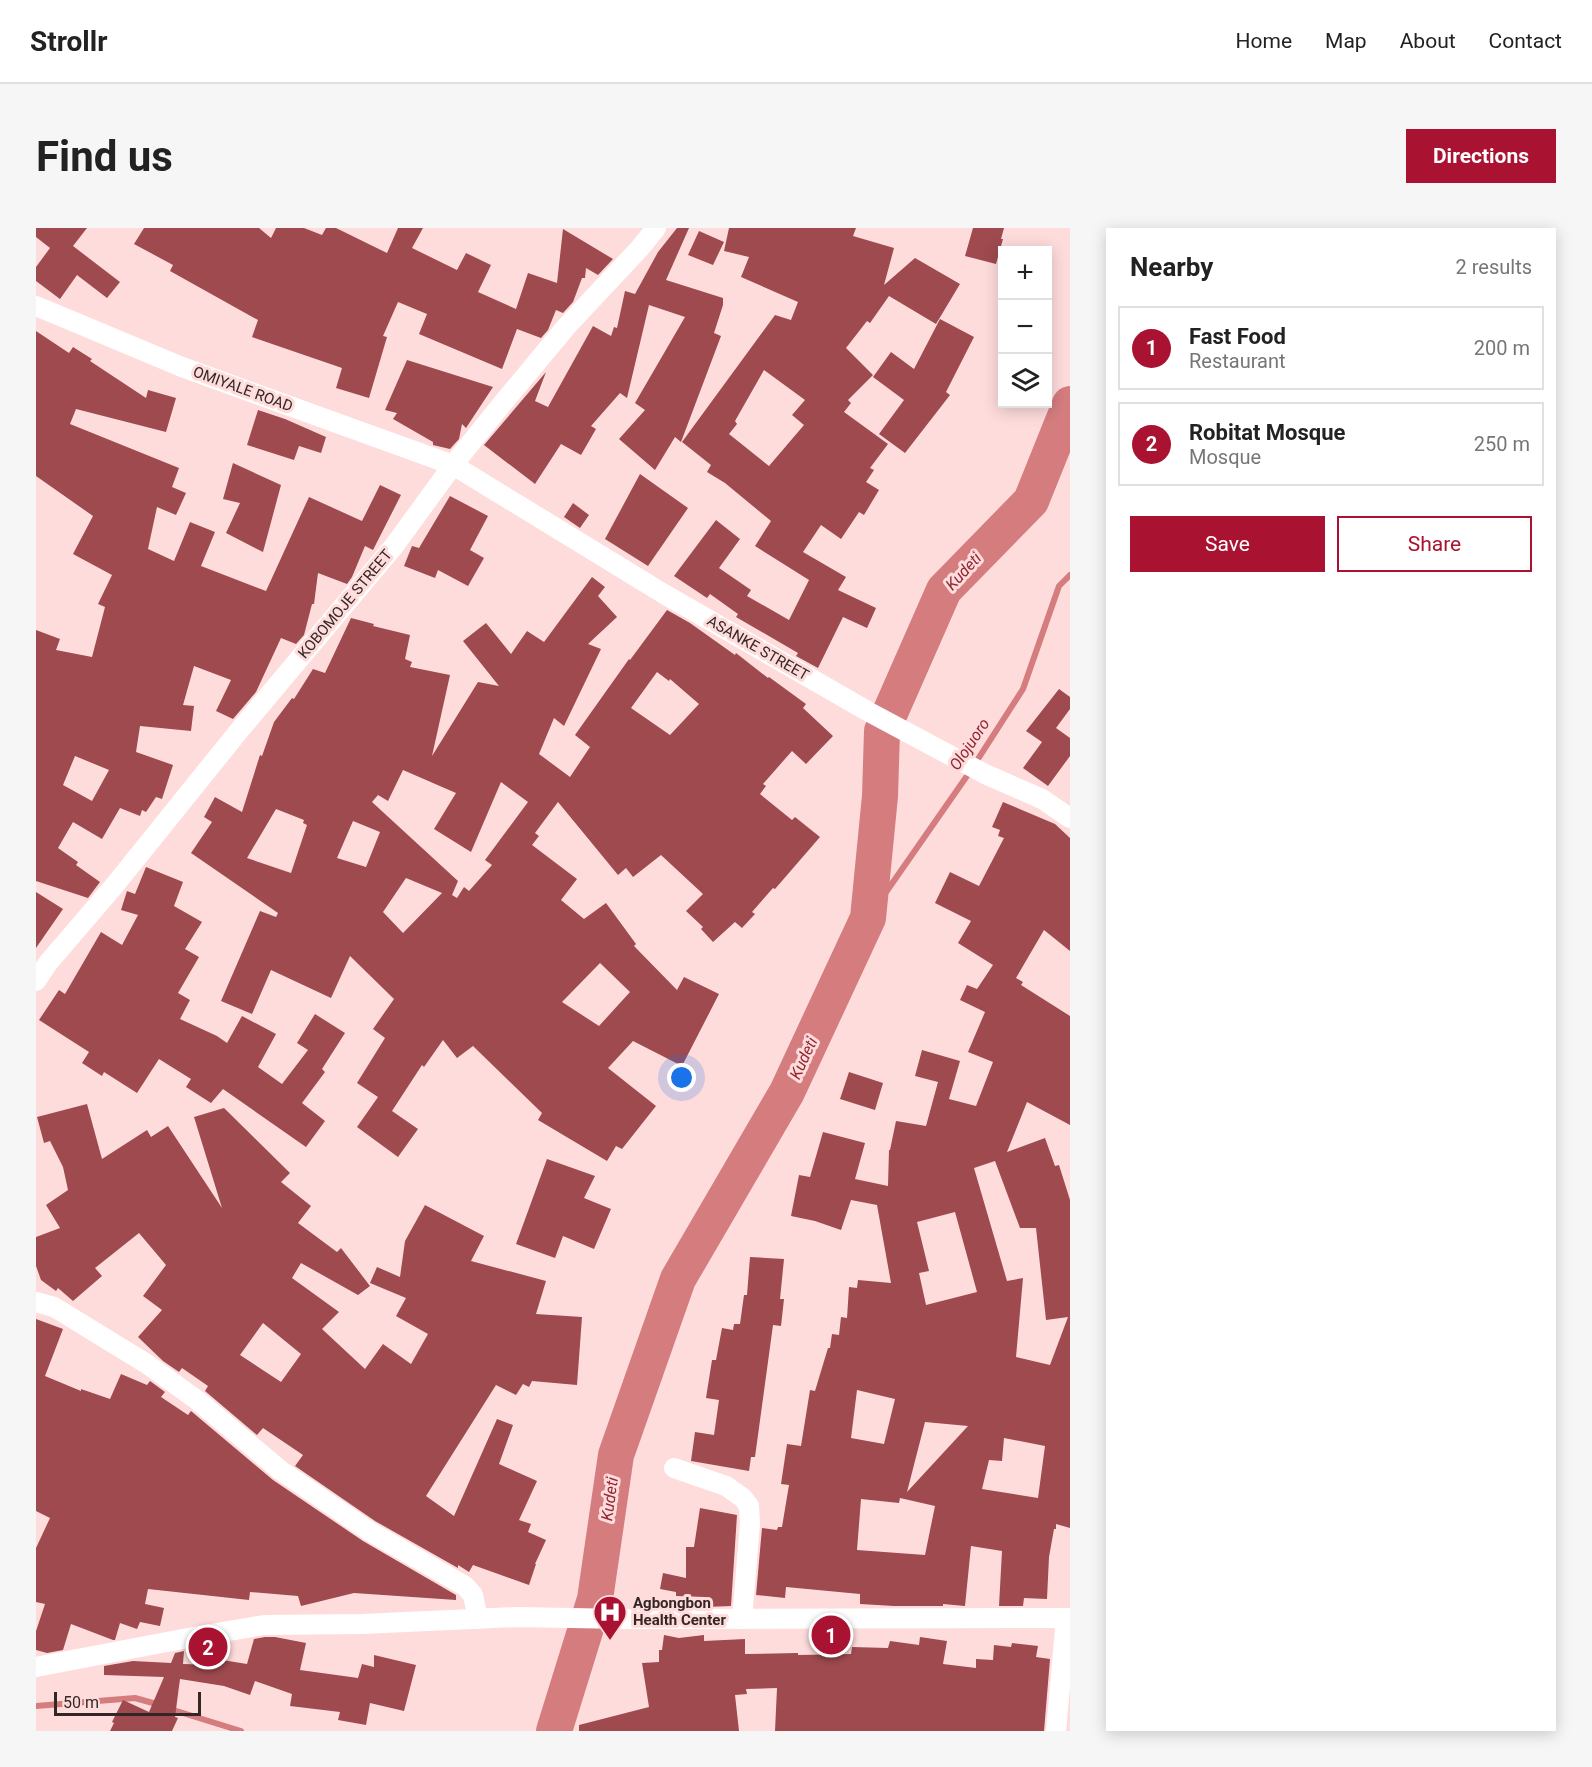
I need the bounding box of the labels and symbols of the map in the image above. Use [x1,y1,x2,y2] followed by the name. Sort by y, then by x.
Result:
[191,363,295,415] street label: OMIYALE ROAD
[294,546,396,662] street label: KOBOMOJE STREET
[941,549,985,594] water label: Kudeti
[704,612,812,684] street label: ASANKE STREET
[945,715,994,774] water label: Olojuoro
[786,1034,821,1082] water label: Kudeti
[667,1063,696,1092] your location
[597,1476,622,1522] water label: Kudeti
[592,1594,628,1641] hospital icon: Agbongbon Health Center
[633,1594,726,1629] place label: Agbongbon Health Center
[812,1612,850,1658] pin: 1
[188,1624,228,1670] pin: 2
[54,1689,201,1716] scale bar

